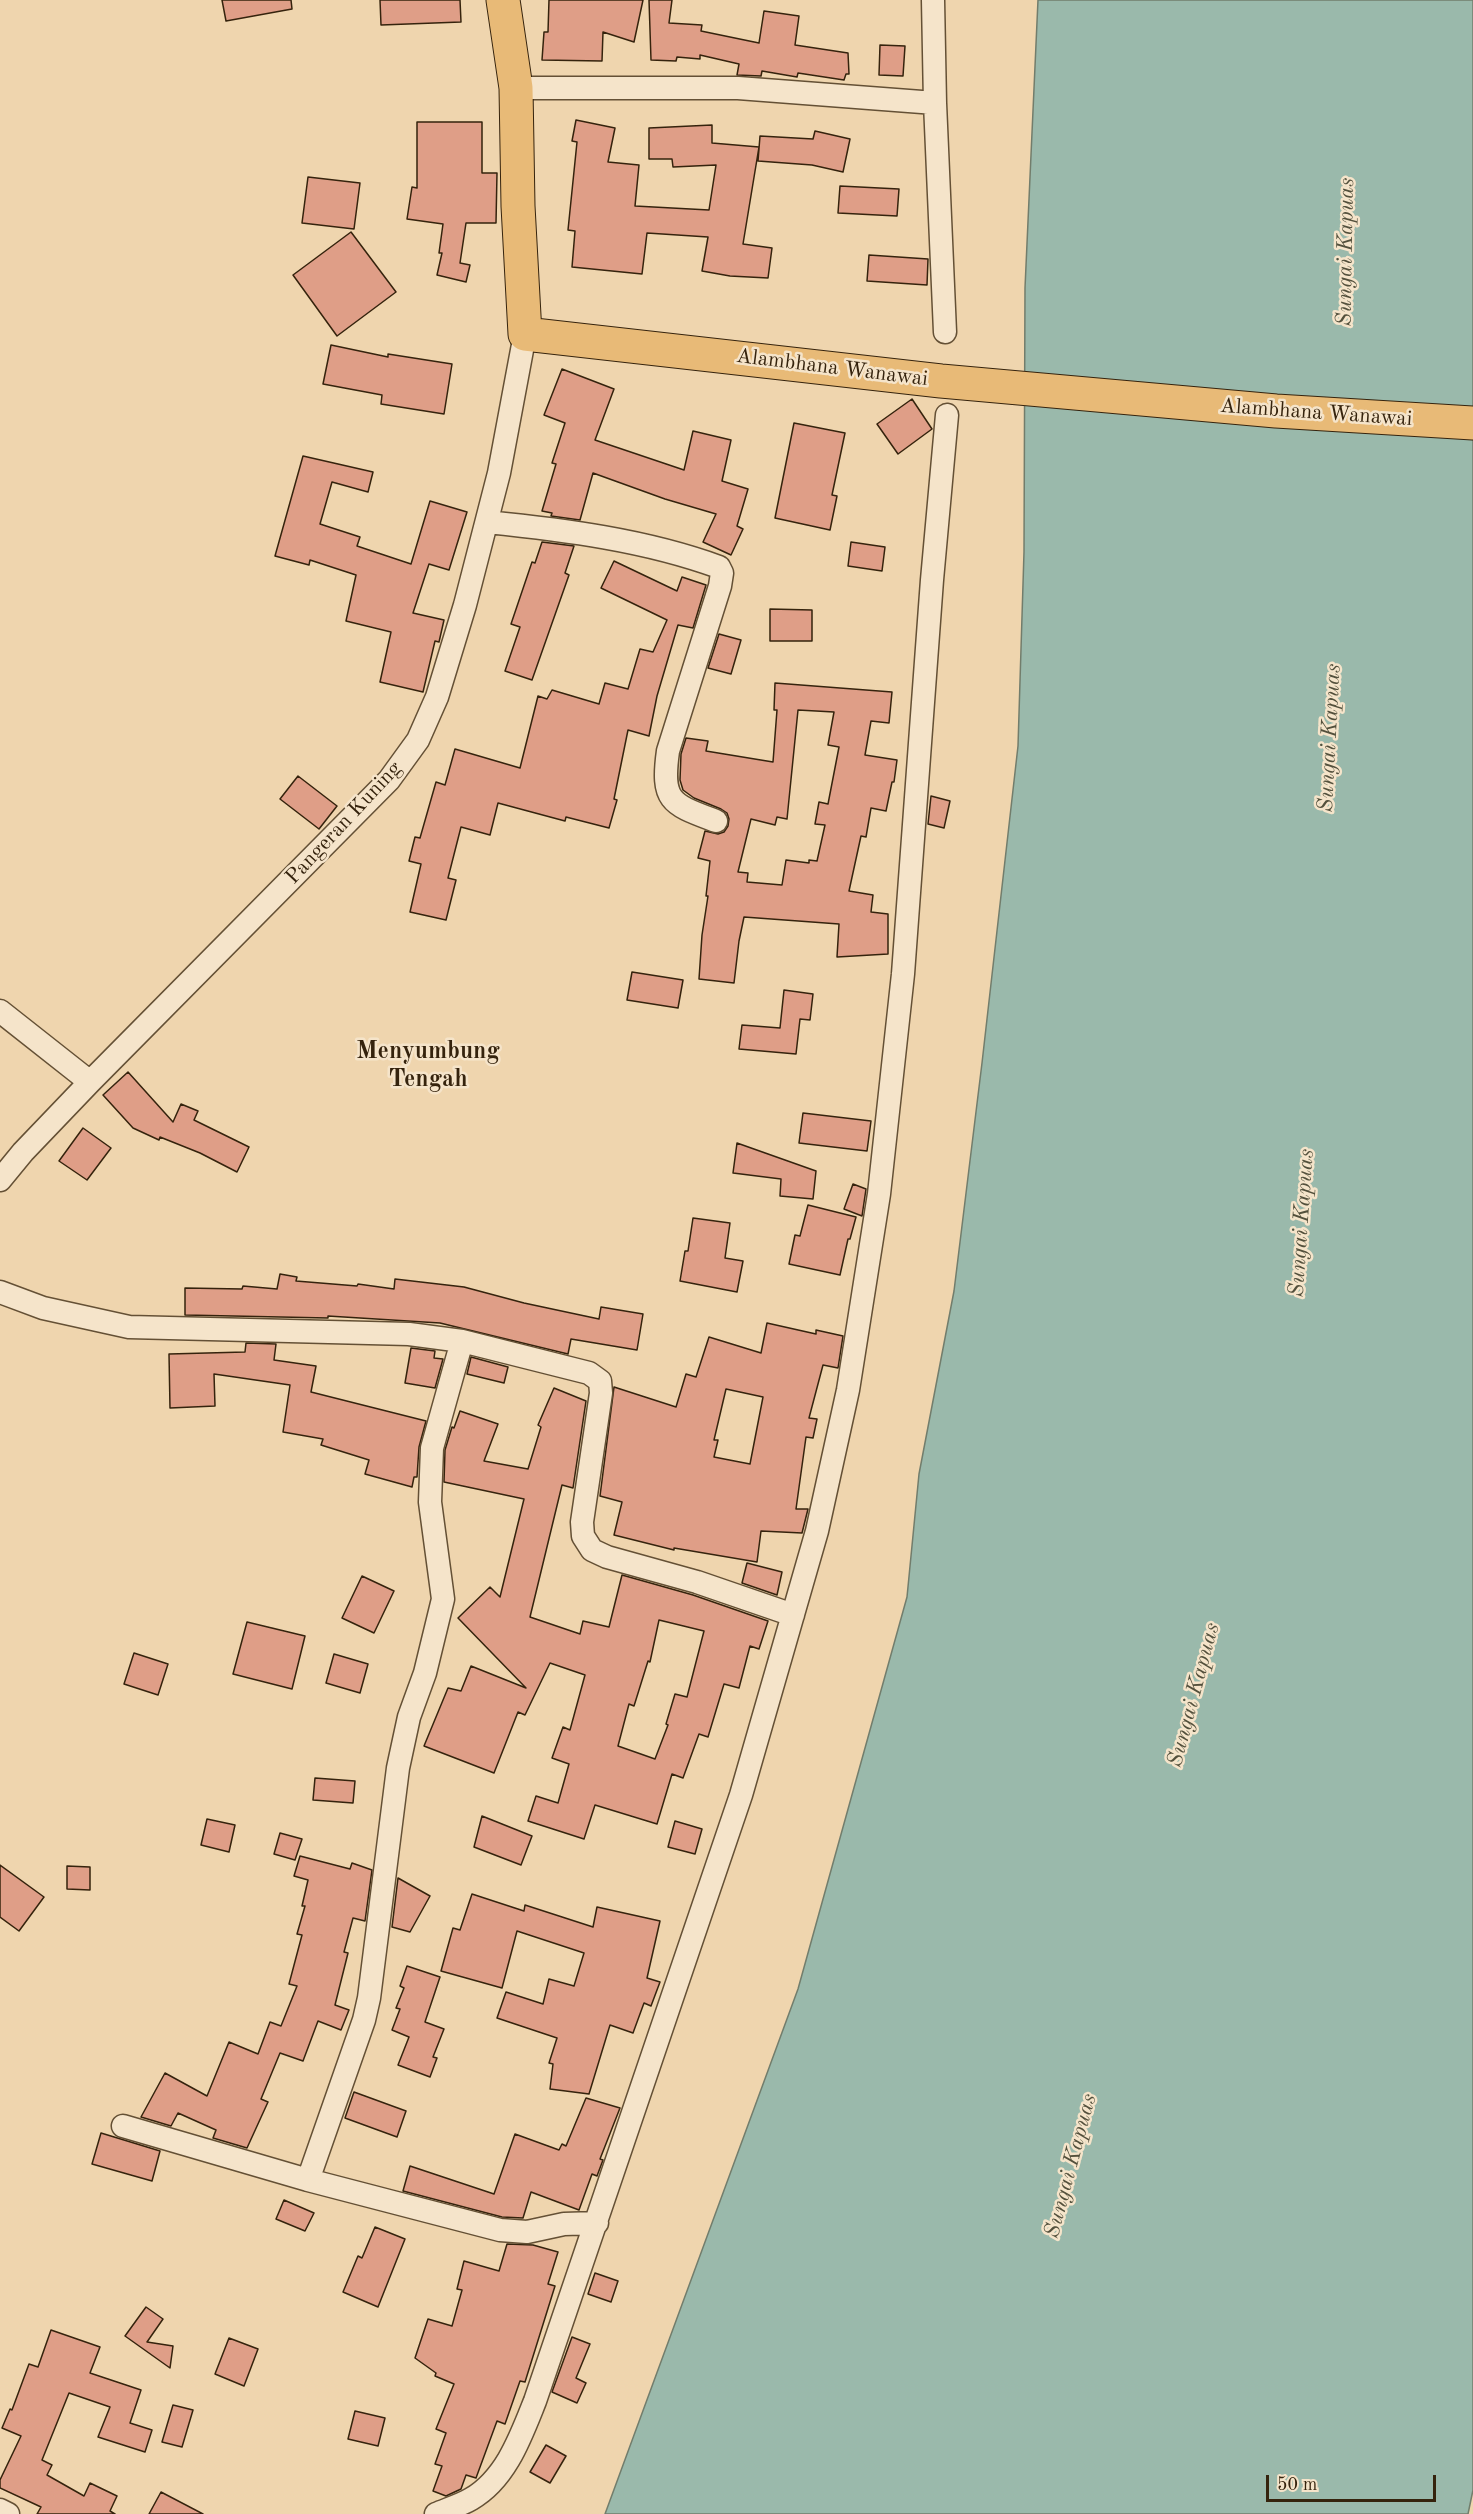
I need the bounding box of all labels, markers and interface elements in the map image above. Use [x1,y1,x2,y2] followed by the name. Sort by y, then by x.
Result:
[1332,177,1360,327] water label: Sungai Kapuas
[735,344,929,392] street label: Alambhana Wanawai
[1219,394,1413,432] street label: Alambhana Wanawai
[1313,663,1347,813] water label: Sungai Kapuas
[281,756,407,890] street label: Pangeran Kuning
[356,1038,500,1094] district label: Menyumbung Tengah
[1284,1148,1320,1298] water label: Sungai Kapuas
[1162,1620,1226,1770] water label: Sungai Kapuas
[1039,2091,1103,2241] water label: Sungai Kapuas
[1269,2463,1438,2501] scale bar
[1277,2476,1317,2494] text: 50 m

